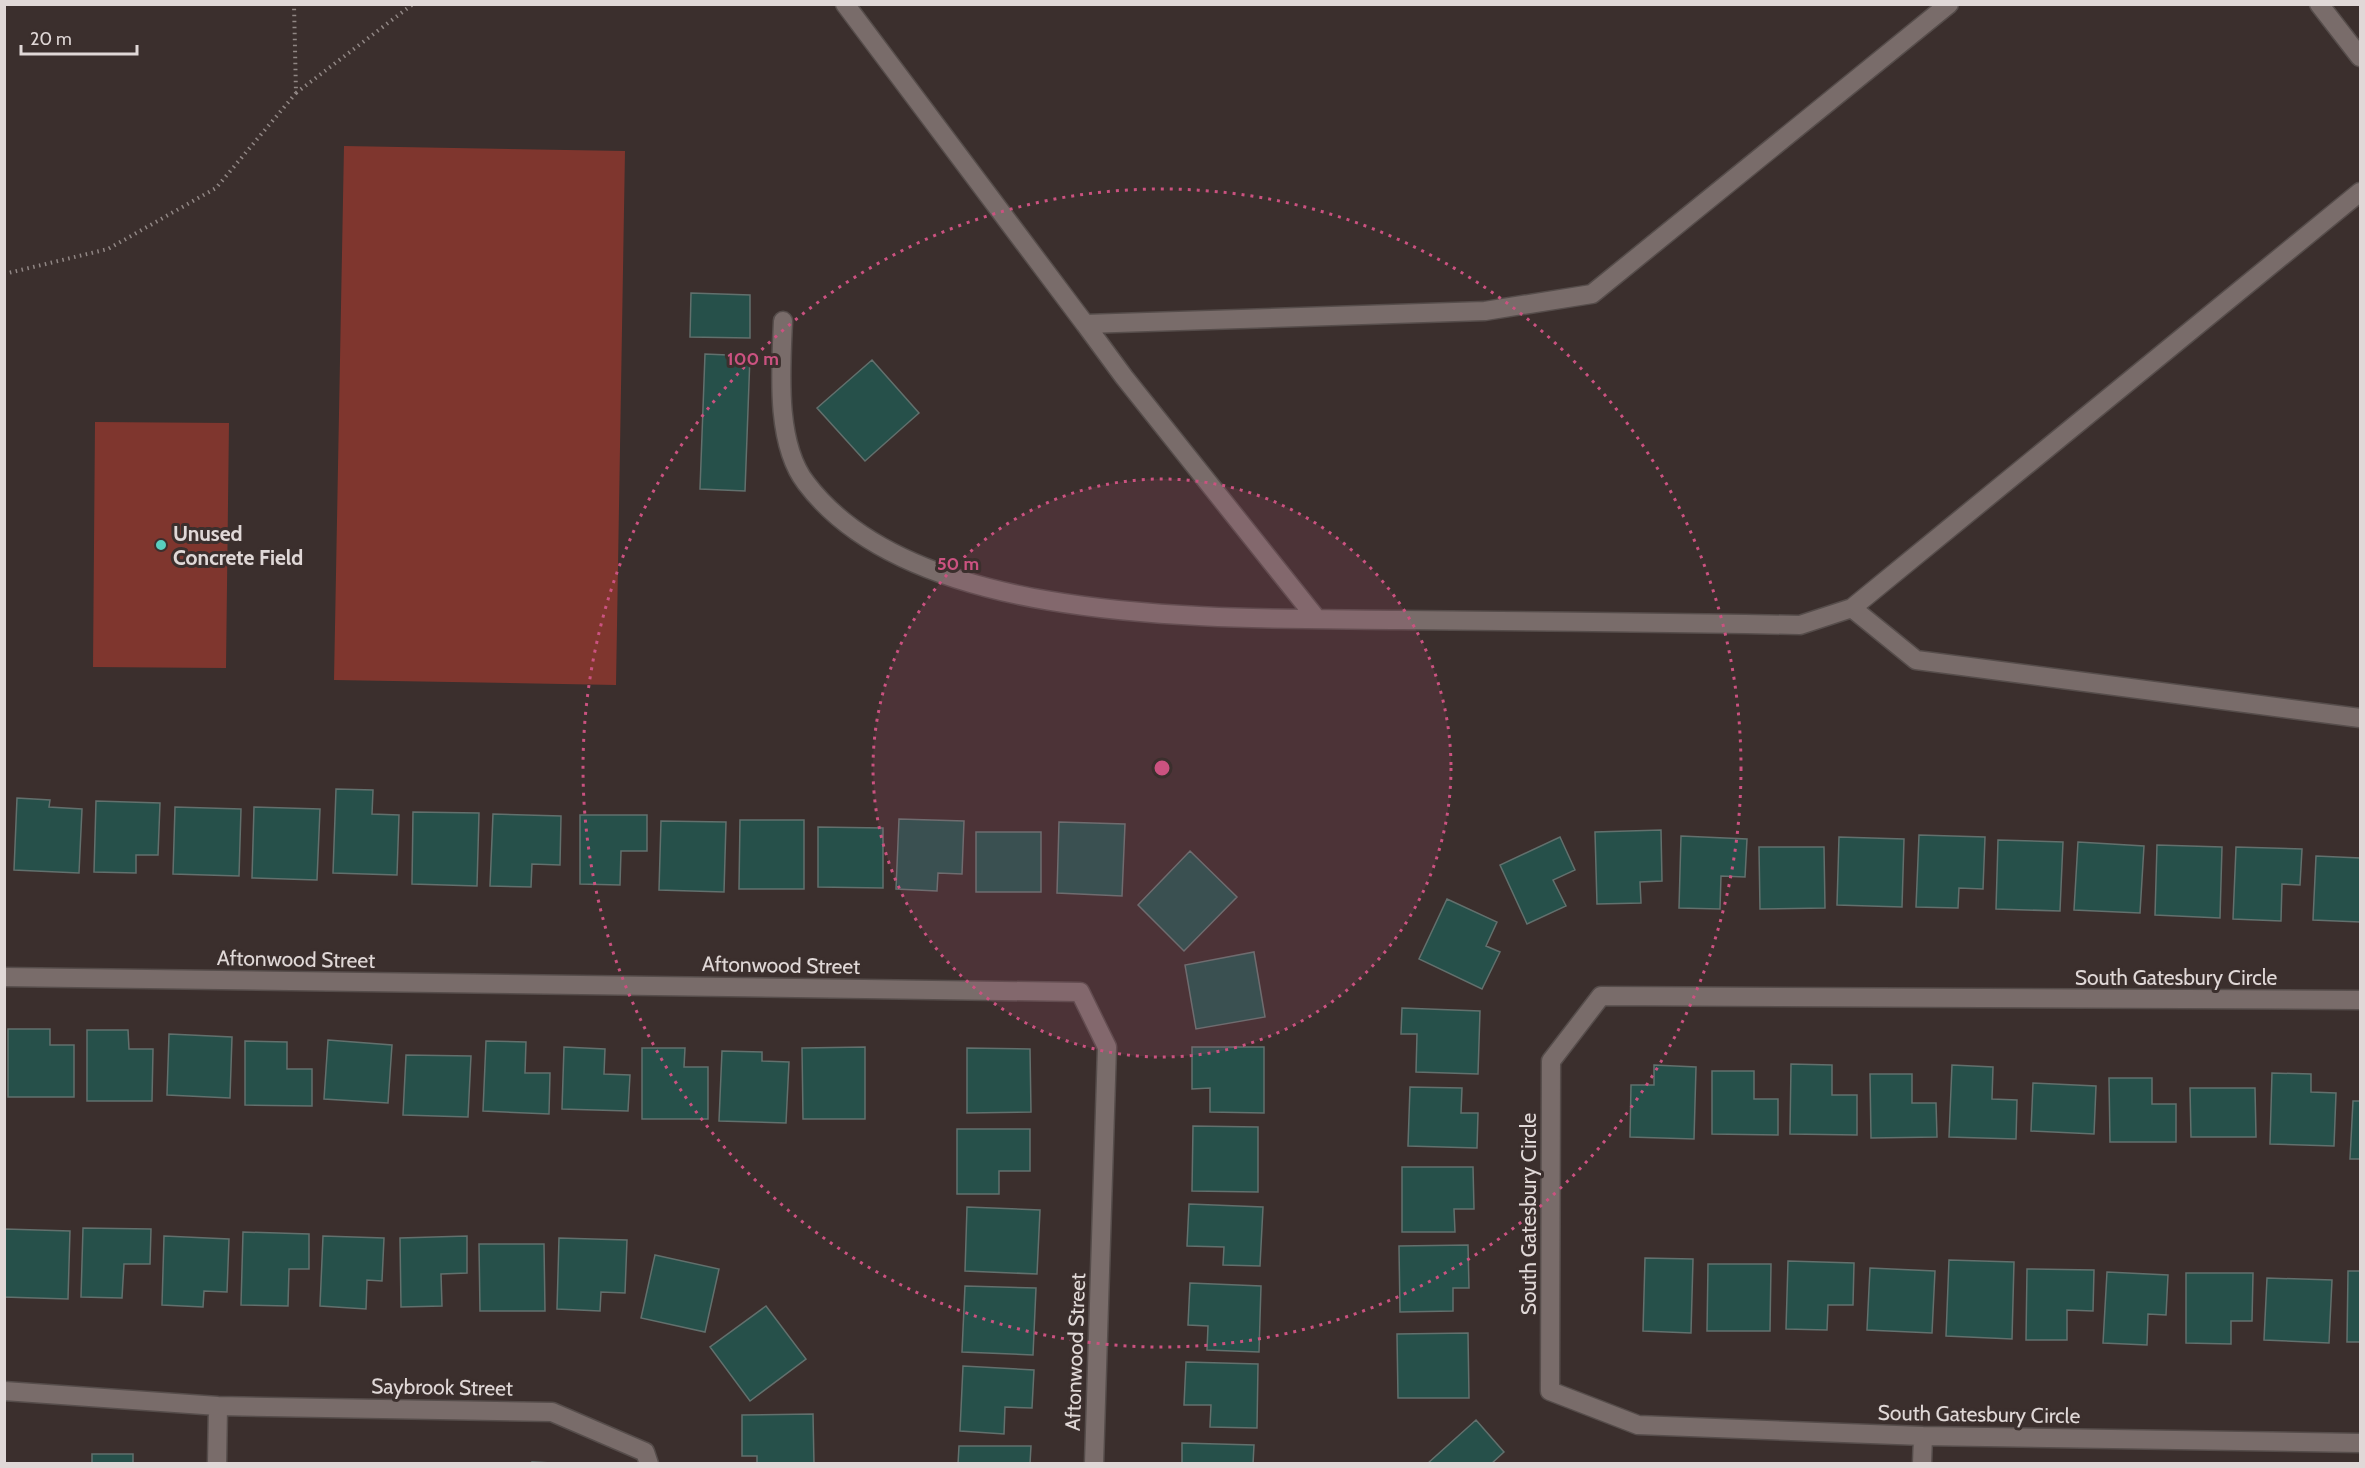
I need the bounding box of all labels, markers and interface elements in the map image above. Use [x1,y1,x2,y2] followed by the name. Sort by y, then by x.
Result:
[21,18,136,56] scale bar
[30,28,72,50] text: 20 m
[727,348,779,370] text: 100 m
[173,521,303,570] place label: Unused Concrete Field
[154,538,168,552] marker: Unused Concrete Field
[937,553,979,575] text: 50 m
[1152,758,1172,778] centre of rings
[217,945,375,973] street label: Aftonwood Street
[702,951,860,979] street label: Aftonwood Street
[2075,965,2278,990] street label: South Gatesbury Circle
[1516,1112,1541,1315] street label: South Gatesbury Circle
[1060,1272,1090,1432] street label: Aftonwood Street
[371,1373,513,1401] street label: Saybrook Street
[1878,1400,2081,1428] street label: South Gatesbury Circle

